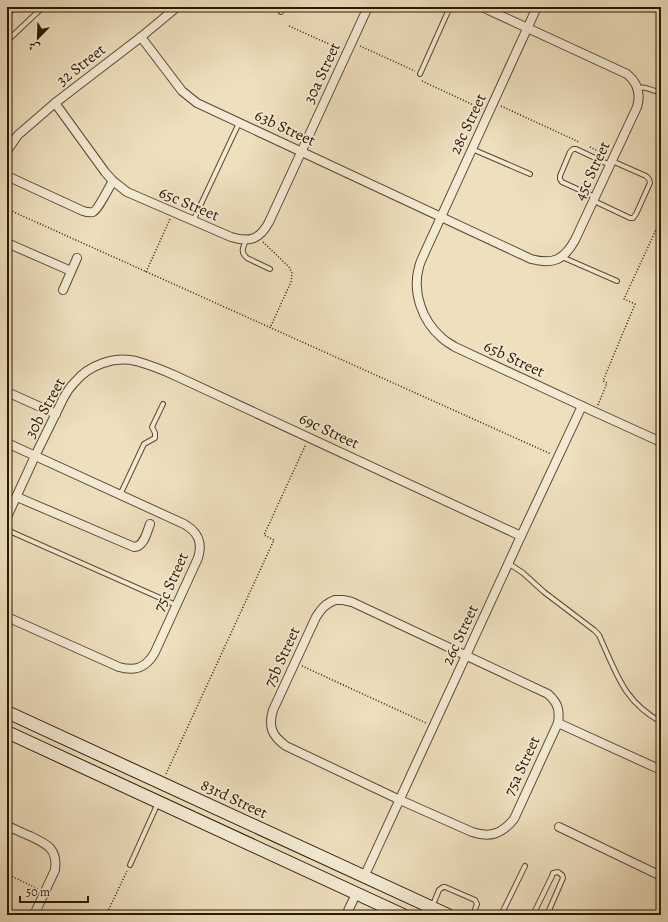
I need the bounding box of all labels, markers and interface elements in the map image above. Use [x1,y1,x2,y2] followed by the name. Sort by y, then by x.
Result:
[18,18,58,58] north arrow
[26,38,42,56] text: ش
[52,39,110,91] street label: 32 Street
[298,39,346,107] street label: 30a Street
[444,90,492,158] street label: 28c Street
[251,104,319,152] street label: 63b Street
[569,138,615,204] street label: 45c Street
[155,181,223,227] street label: 65c Street
[480,335,548,383] street label: 65b Street
[19,374,71,442] street label: 30b Street
[295,408,363,454] street label: 69c Street
[148,549,194,615] street label: 75c Street
[436,601,484,669] street label: 26c Street
[258,623,306,691] street label: 75b Street
[499,733,545,799] street label: 75a Street
[197,774,271,824] street label: 83rd Street
[20,878,88,904] scale bar
[26,884,50,900] text: 50 m

